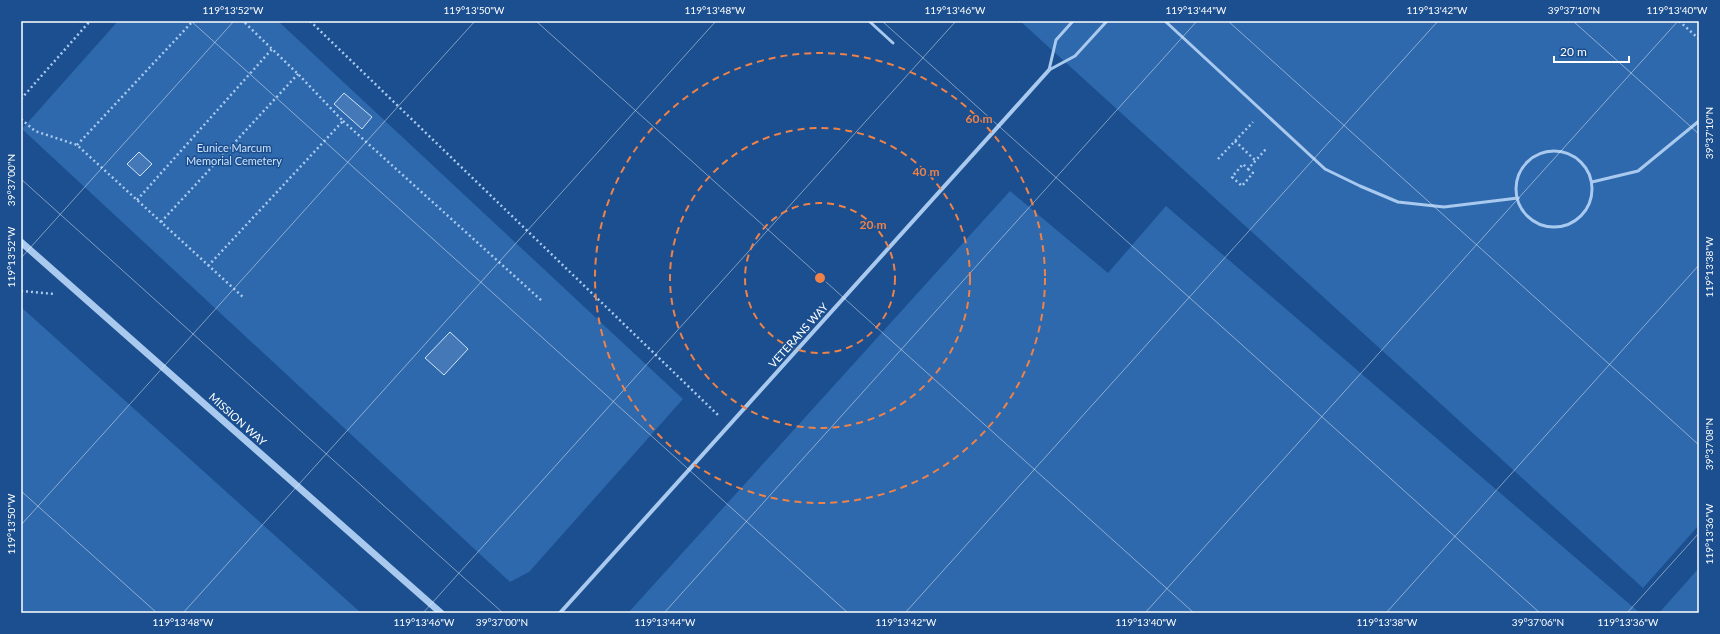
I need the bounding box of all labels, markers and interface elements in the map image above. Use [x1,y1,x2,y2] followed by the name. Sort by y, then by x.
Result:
[203,4,264,16] text: 119°13'52"W
[444,4,505,16] text: 119°13'50"W
[685,4,746,16] text: 119°13'48"W
[925,4,986,16] text: 119°13'46"W
[1166,4,1227,16] text: 119°13'44"W
[1407,4,1468,16] text: 119°13'42"W
[1548,4,1600,16] text: 39°37'10"N
[1647,4,1708,16] text: 119°13'40"W
[1554,38,1629,64] scale bar
[1560,44,1587,59] text: 20 m
[1703,107,1715,159] text: 39°37'10"N
[966,111,992,126] text: 60 m
[186,141,282,167] park label: Eunice Marcum Memorial Cemetery
[5,154,17,206] text: 39°37'00"N
[913,164,939,179] text: 40 m
[860,217,886,232] text: 20 m
[5,226,17,287] text: 119°13'52"W
[1703,236,1715,297] text: 119°13'38"W
[813,271,827,285] centre of rings
[766,300,831,370] street label: VETERANS WAY
[207,390,269,448] street label: MISSION WAY
[1703,418,1715,470] text: 39°37'08"N
[5,493,17,554] text: 119°13'50"W
[1703,503,1715,564] text: 119°13'36"W
[153,616,214,628] text: 119°13'48"W
[394,616,455,628] text: 119°13'46"W
[476,616,528,628] text: 39°37'00"N
[635,616,696,628] text: 119°13'44"W
[876,616,937,628] text: 119°13'42"W
[1116,616,1177,628] text: 119°13'40"W
[1357,616,1418,628] text: 119°13'38"W
[1512,616,1564,628] text: 39°37'06"N
[1598,616,1659,628] text: 119°13'36"W

